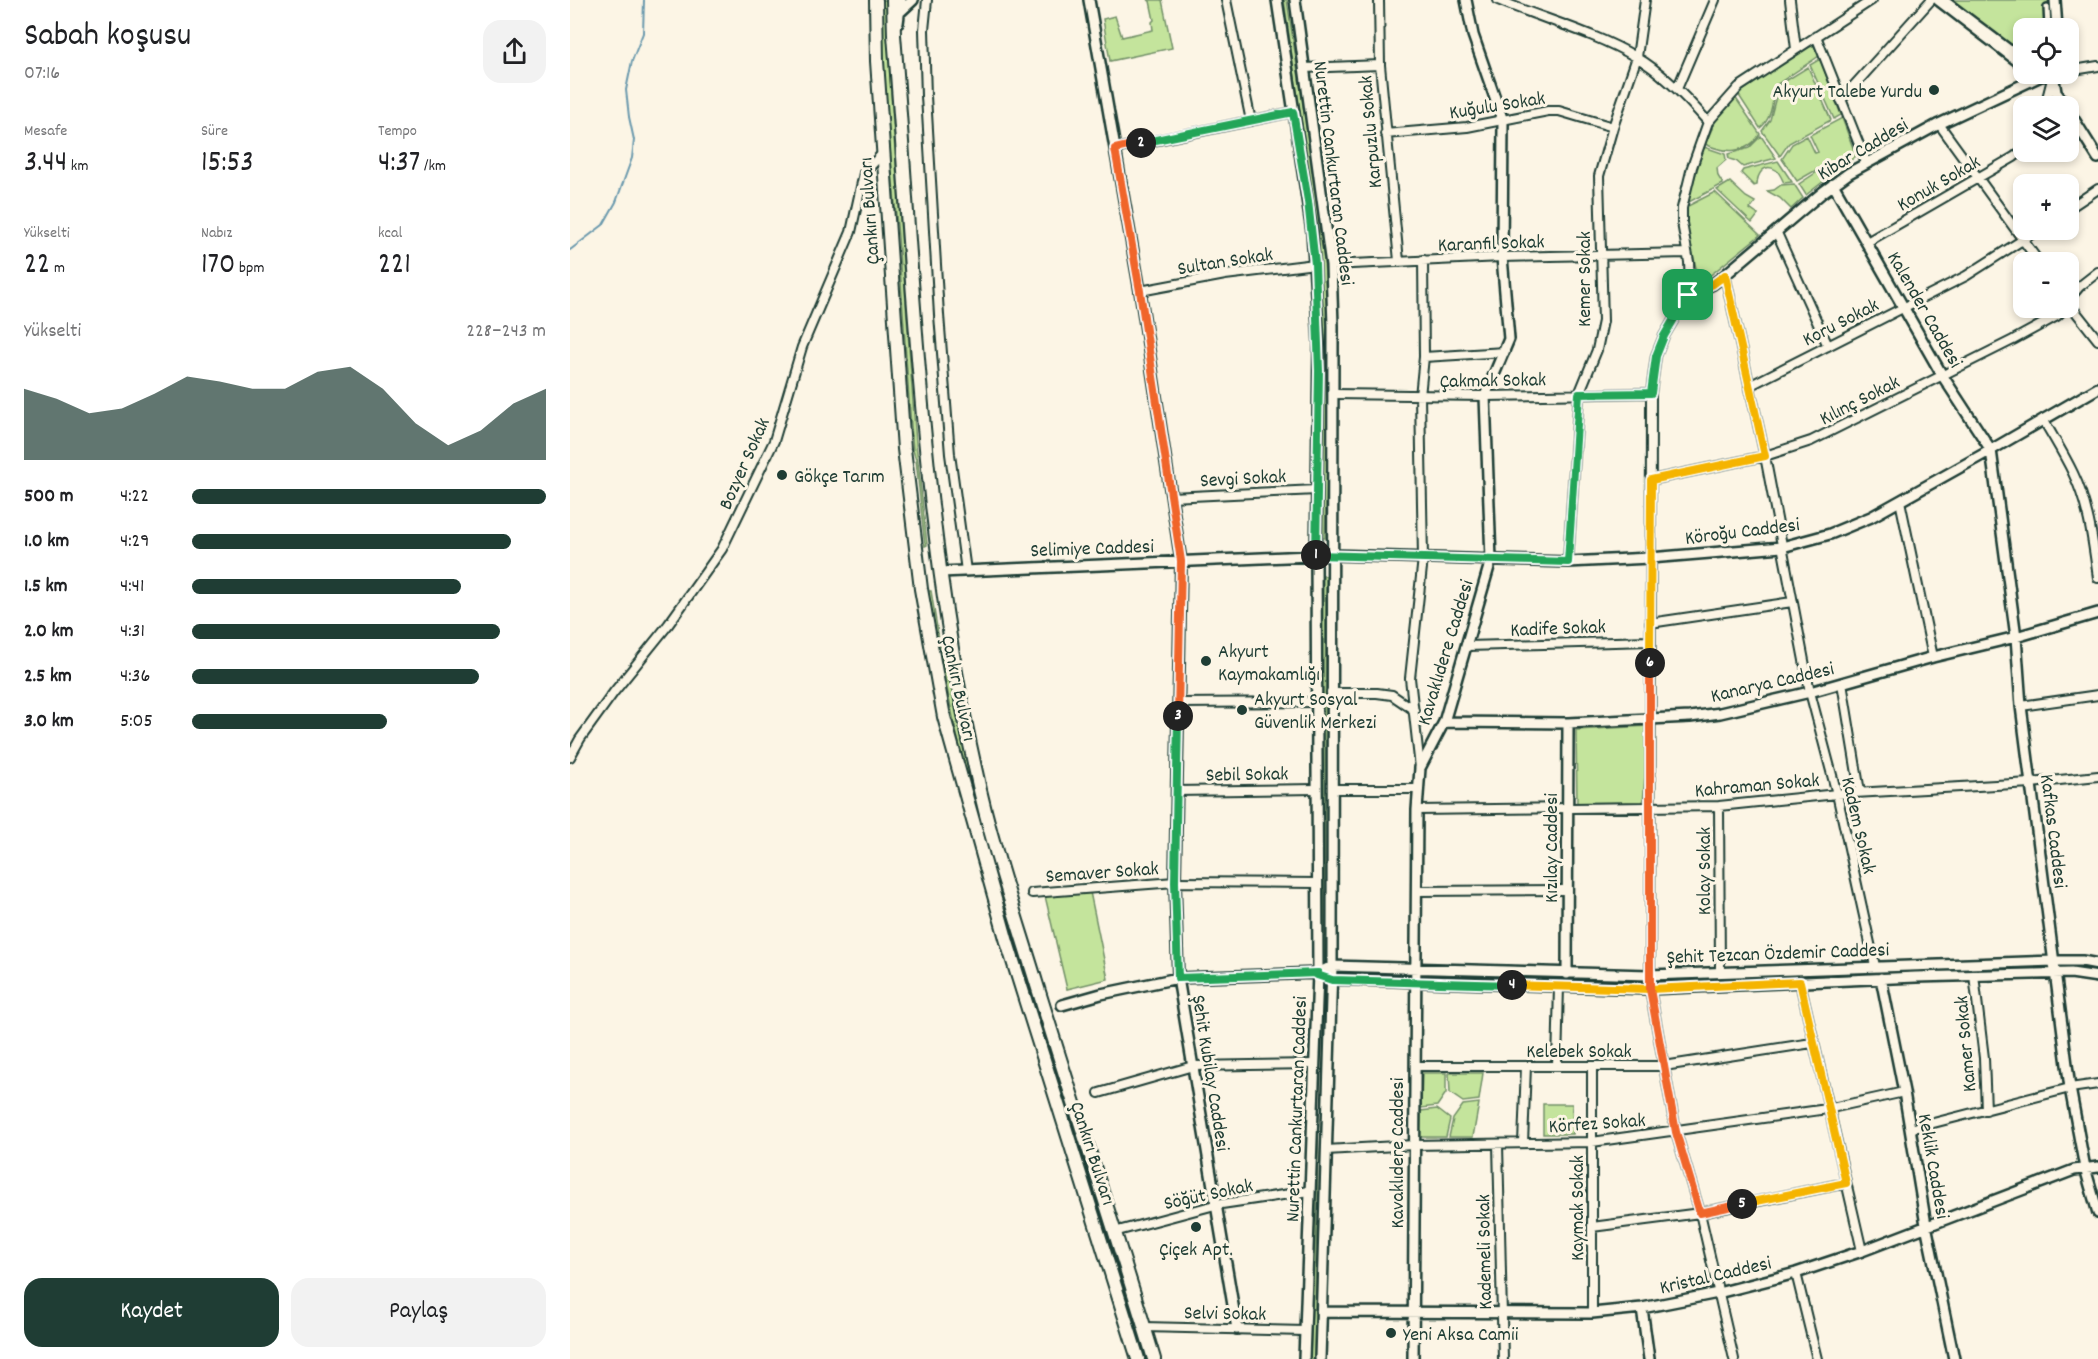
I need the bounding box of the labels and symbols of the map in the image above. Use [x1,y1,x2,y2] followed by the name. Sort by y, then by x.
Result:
[1304,60,1360,288] street label: Nurettin Cankurtaran Caddesi
[1353,74,1391,189] street label: Karpuzlu Sokak
[1772,79,1922,107] place label: Akyurt Talebe Yurdu
[1927,83,1941,97] marker: Akyurt Talebe Yurdu
[1448,86,1547,128] street label: Kuğulu Sokak
[1813,112,1915,189] street label: Kibar Caddesi
[1126,128,1156,158] pin: 2
[1893,149,1986,220] street label: Konuk Sokak
[853,156,889,265] street label: Çankırı Bulvarı
[1437,229,1545,261] street label: Karanfil Sokak
[1572,231,1600,327] street label: Kemer Sokak
[1176,242,1275,284] street label: Sultan Sokak
[1879,247,1968,374] street label: Kalender Caddesi
[1662,269,1713,320] pin
[1798,293,1884,355] street label: Koru Sokak
[1440,367,1546,397] street label: Çakmak Sokak
[1815,370,1905,434] street label: Kılınç Sokak
[713,414,779,515] street label: Bozyer Sokak
[794,464,885,492] place label: Gökçe Tarım
[1199,464,1287,496] street label: Sevgi Sokak
[775,468,789,482] marker: Gökçe Tarım
[1683,512,1802,554] street label: Köroğu Caddesi
[1030,534,1155,566] street label: Selimiye Caddesi
[1301,540,1331,570] pin: 1
[1411,576,1482,729] street label: Kavaklıdere Caddesi
[1510,614,1606,646] street label: Kadife Sokak
[932,633,982,744] street label: Çankırı Bulvarı
[1218,639,1320,690] place label: Akyurt Kaymakamlığı
[1635,648,1665,678] pin: 6
[1199,654,1213,668] marker: Akyurt Kaymakamlığı
[1708,656,1837,712] street label: Kanarya Caddesi
[1254,687,1377,738] place label: Akyurt Sosyal Güvenlik Merkezi
[1163,701,1193,731] pin: 3
[1235,703,1249,717] marker: Akyurt Sosyal Güvenlik Merkezi
[1205,761,1289,791] street label: Sebil Sokak
[1694,768,1821,806] street label: Kahraman Sokak
[2031,773,2073,891] street label: Kafkas Caddesi
[1832,774,1882,877] street label: Kadem Sokak
[1539,793,1567,903] street label: Kızılay Caddesi
[1692,827,1720,915] street label: Kolay Sokak
[1045,856,1160,892] street label: Semaver Sokak
[1666,937,1890,973] street label: Şehit Tezcan Özdemir Caddesi
[1497,970,1527,1000] pin: 4
[1183,993,1235,1154] street label: Şehit Kubilay Caddesi
[1949,994,1985,1093] street label: Kamer Sokak
[1280,995,1316,1223] street label: Nurettin Cankurtaran Caddesi
[1526,1039,1632,1067] street label: Kelebek Sokak
[1385,1077,1413,1228] street label: Kavaklıdere Caddesi
[1061,1099,1121,1209] street label: Çankırı Bulvarı
[1548,1108,1647,1142] street label: Körfez Sokak
[1909,1112,1955,1222] street label: Keklik Caddesi
[1565,1155,1593,1261] street label: Kaymak Sokak
[1161,1173,1256,1219] street label: Söğüt Sokak
[1727,1189,1757,1219] pin: 5
[1471,1194,1501,1310] street label: Kademeli Sokak
[1189,1220,1203,1234] marker: Çiçek Apt.
[1159,1237,1233,1265] place label: Çiçek Apt.
[1657,1250,1775,1303] street label: Kristal Caddesi
[1183,1300,1266,1330] street label: Selvi Sokak
[1403,1322,1519,1350] place label: Yeni Aksa Camii
[1384,1326,1398,1340] marker: Yeni Aksa Camii

